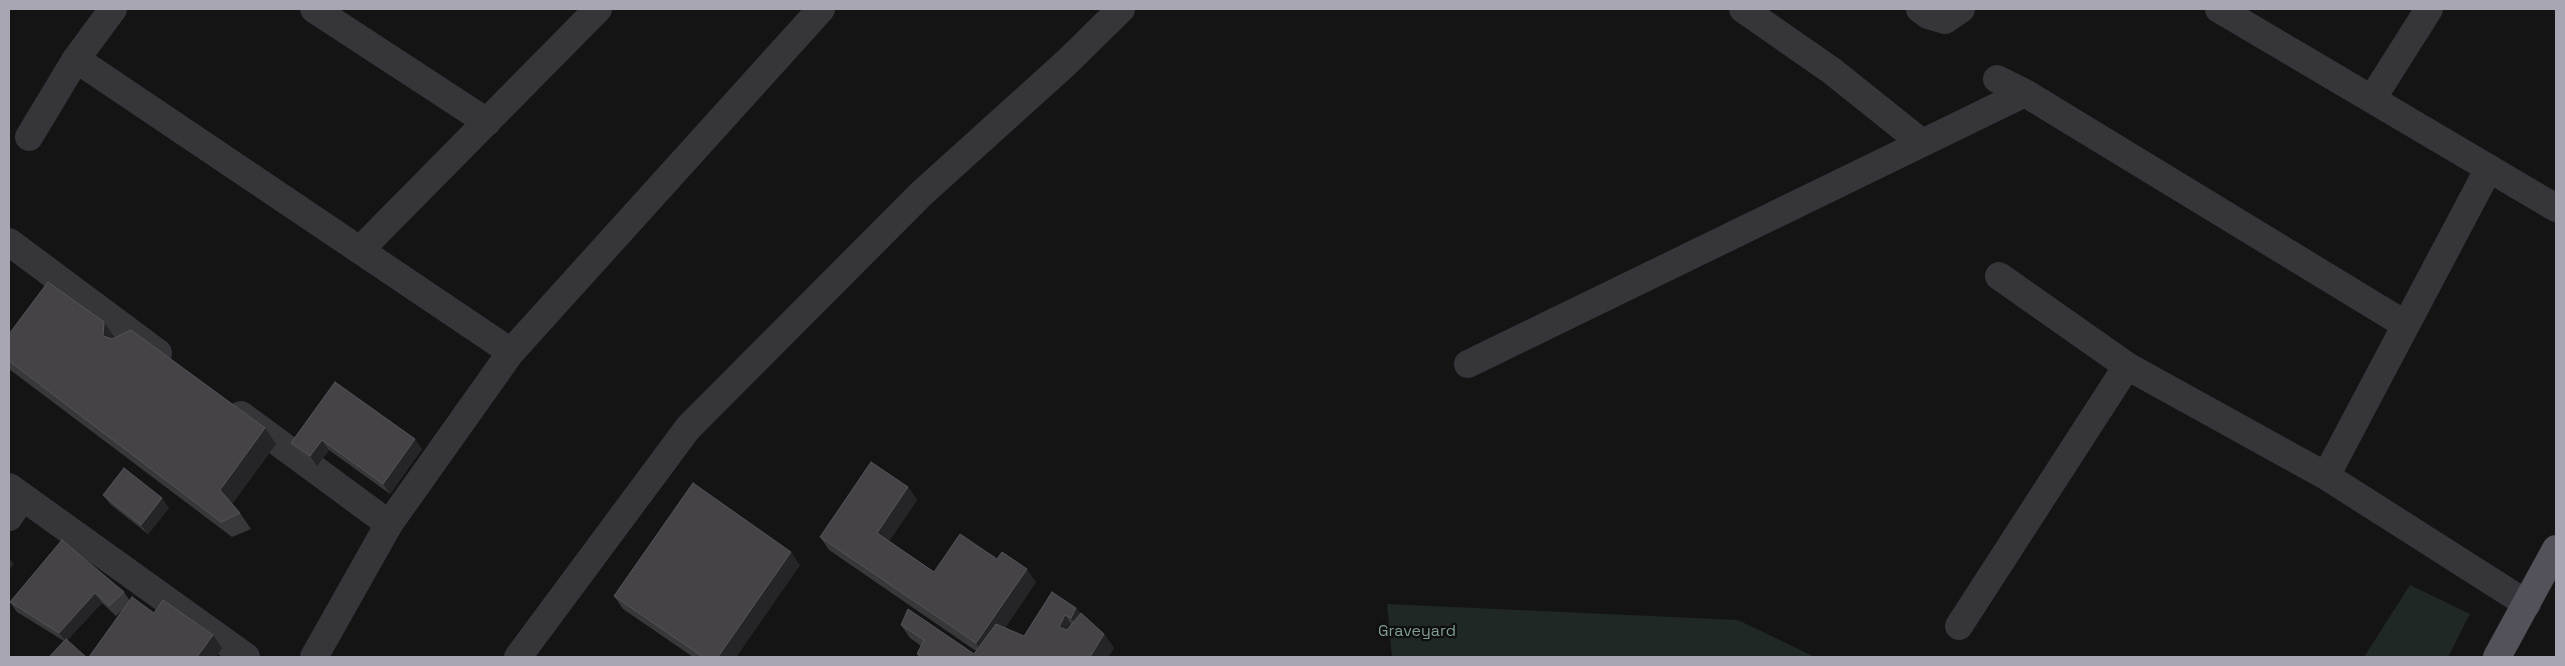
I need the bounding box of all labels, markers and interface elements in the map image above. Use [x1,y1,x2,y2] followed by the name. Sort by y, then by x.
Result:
[1378,622,1456,642] park label: Graveyard

